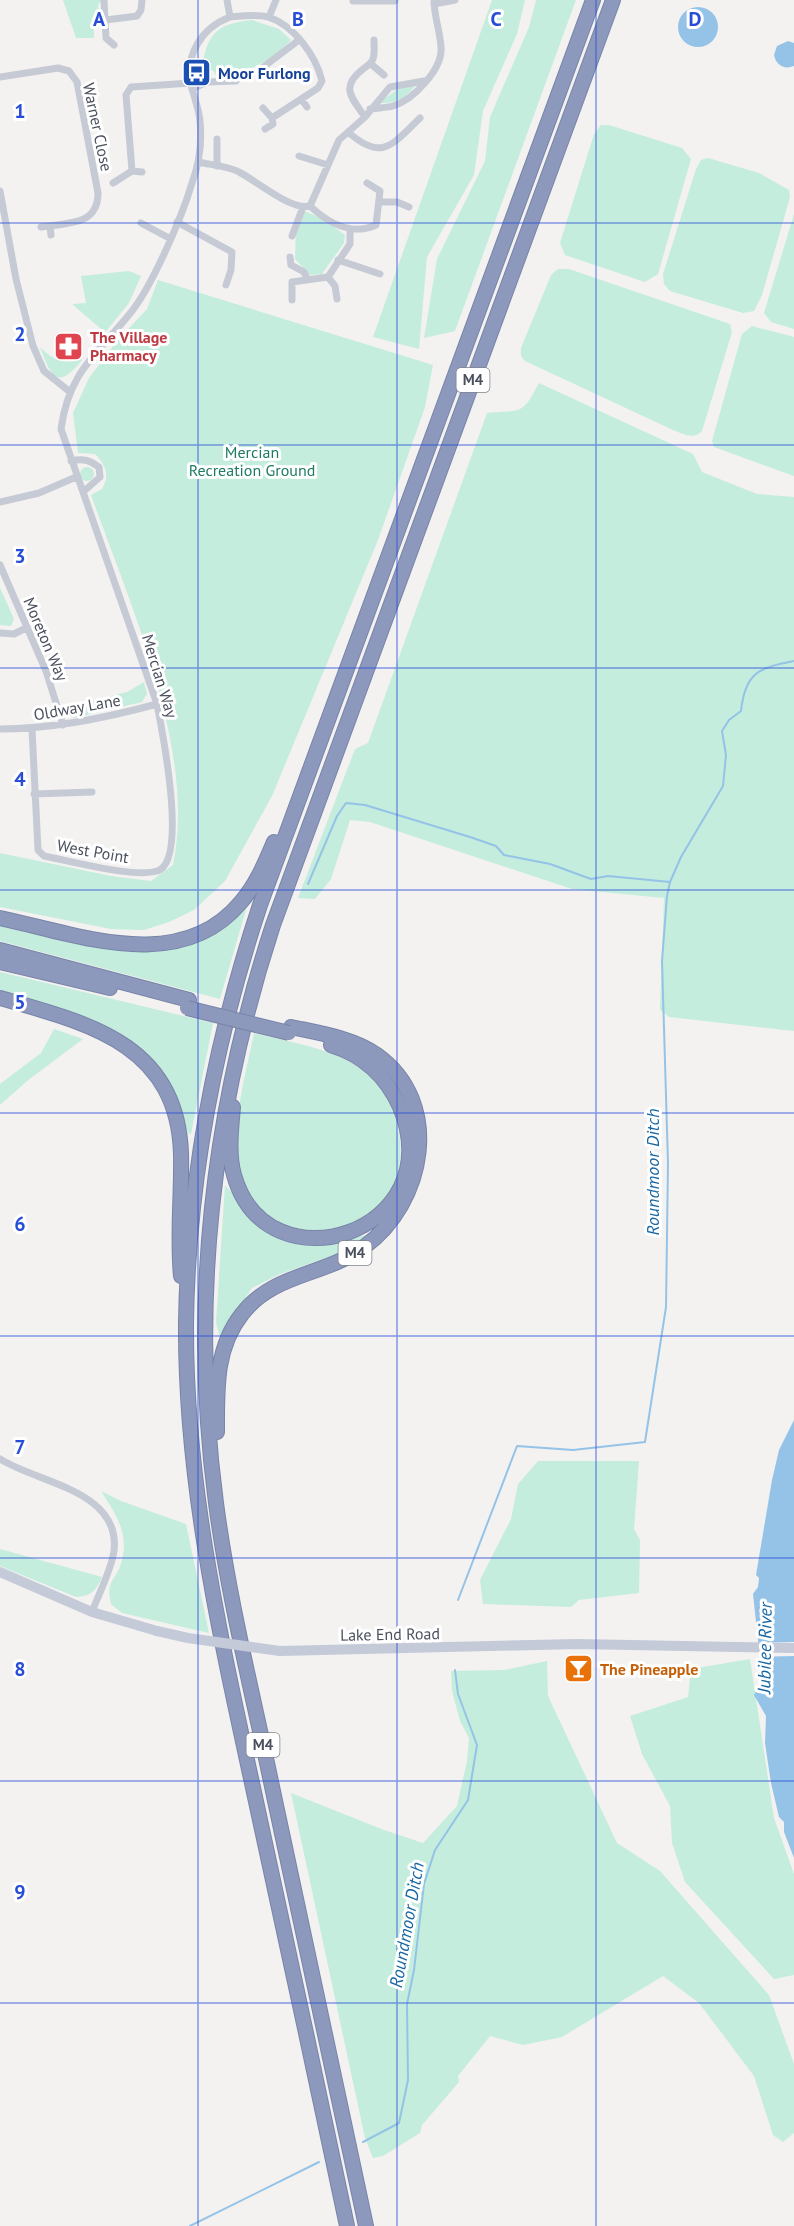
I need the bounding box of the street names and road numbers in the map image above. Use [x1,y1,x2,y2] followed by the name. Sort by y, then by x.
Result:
[79,81,117,173] street label: Warner Close
[456,368,490,392] road number: M4
[19,594,73,685] street label: Moreton Way
[138,632,182,721] street label: Mercian Way
[32,690,122,724] street label: Oldway Lane
[56,835,131,867] street label: West Point
[338,1241,372,1265] road number: M4
[340,1623,440,1645] street label: Lake End Road
[246,1733,280,1757] road number: M4

